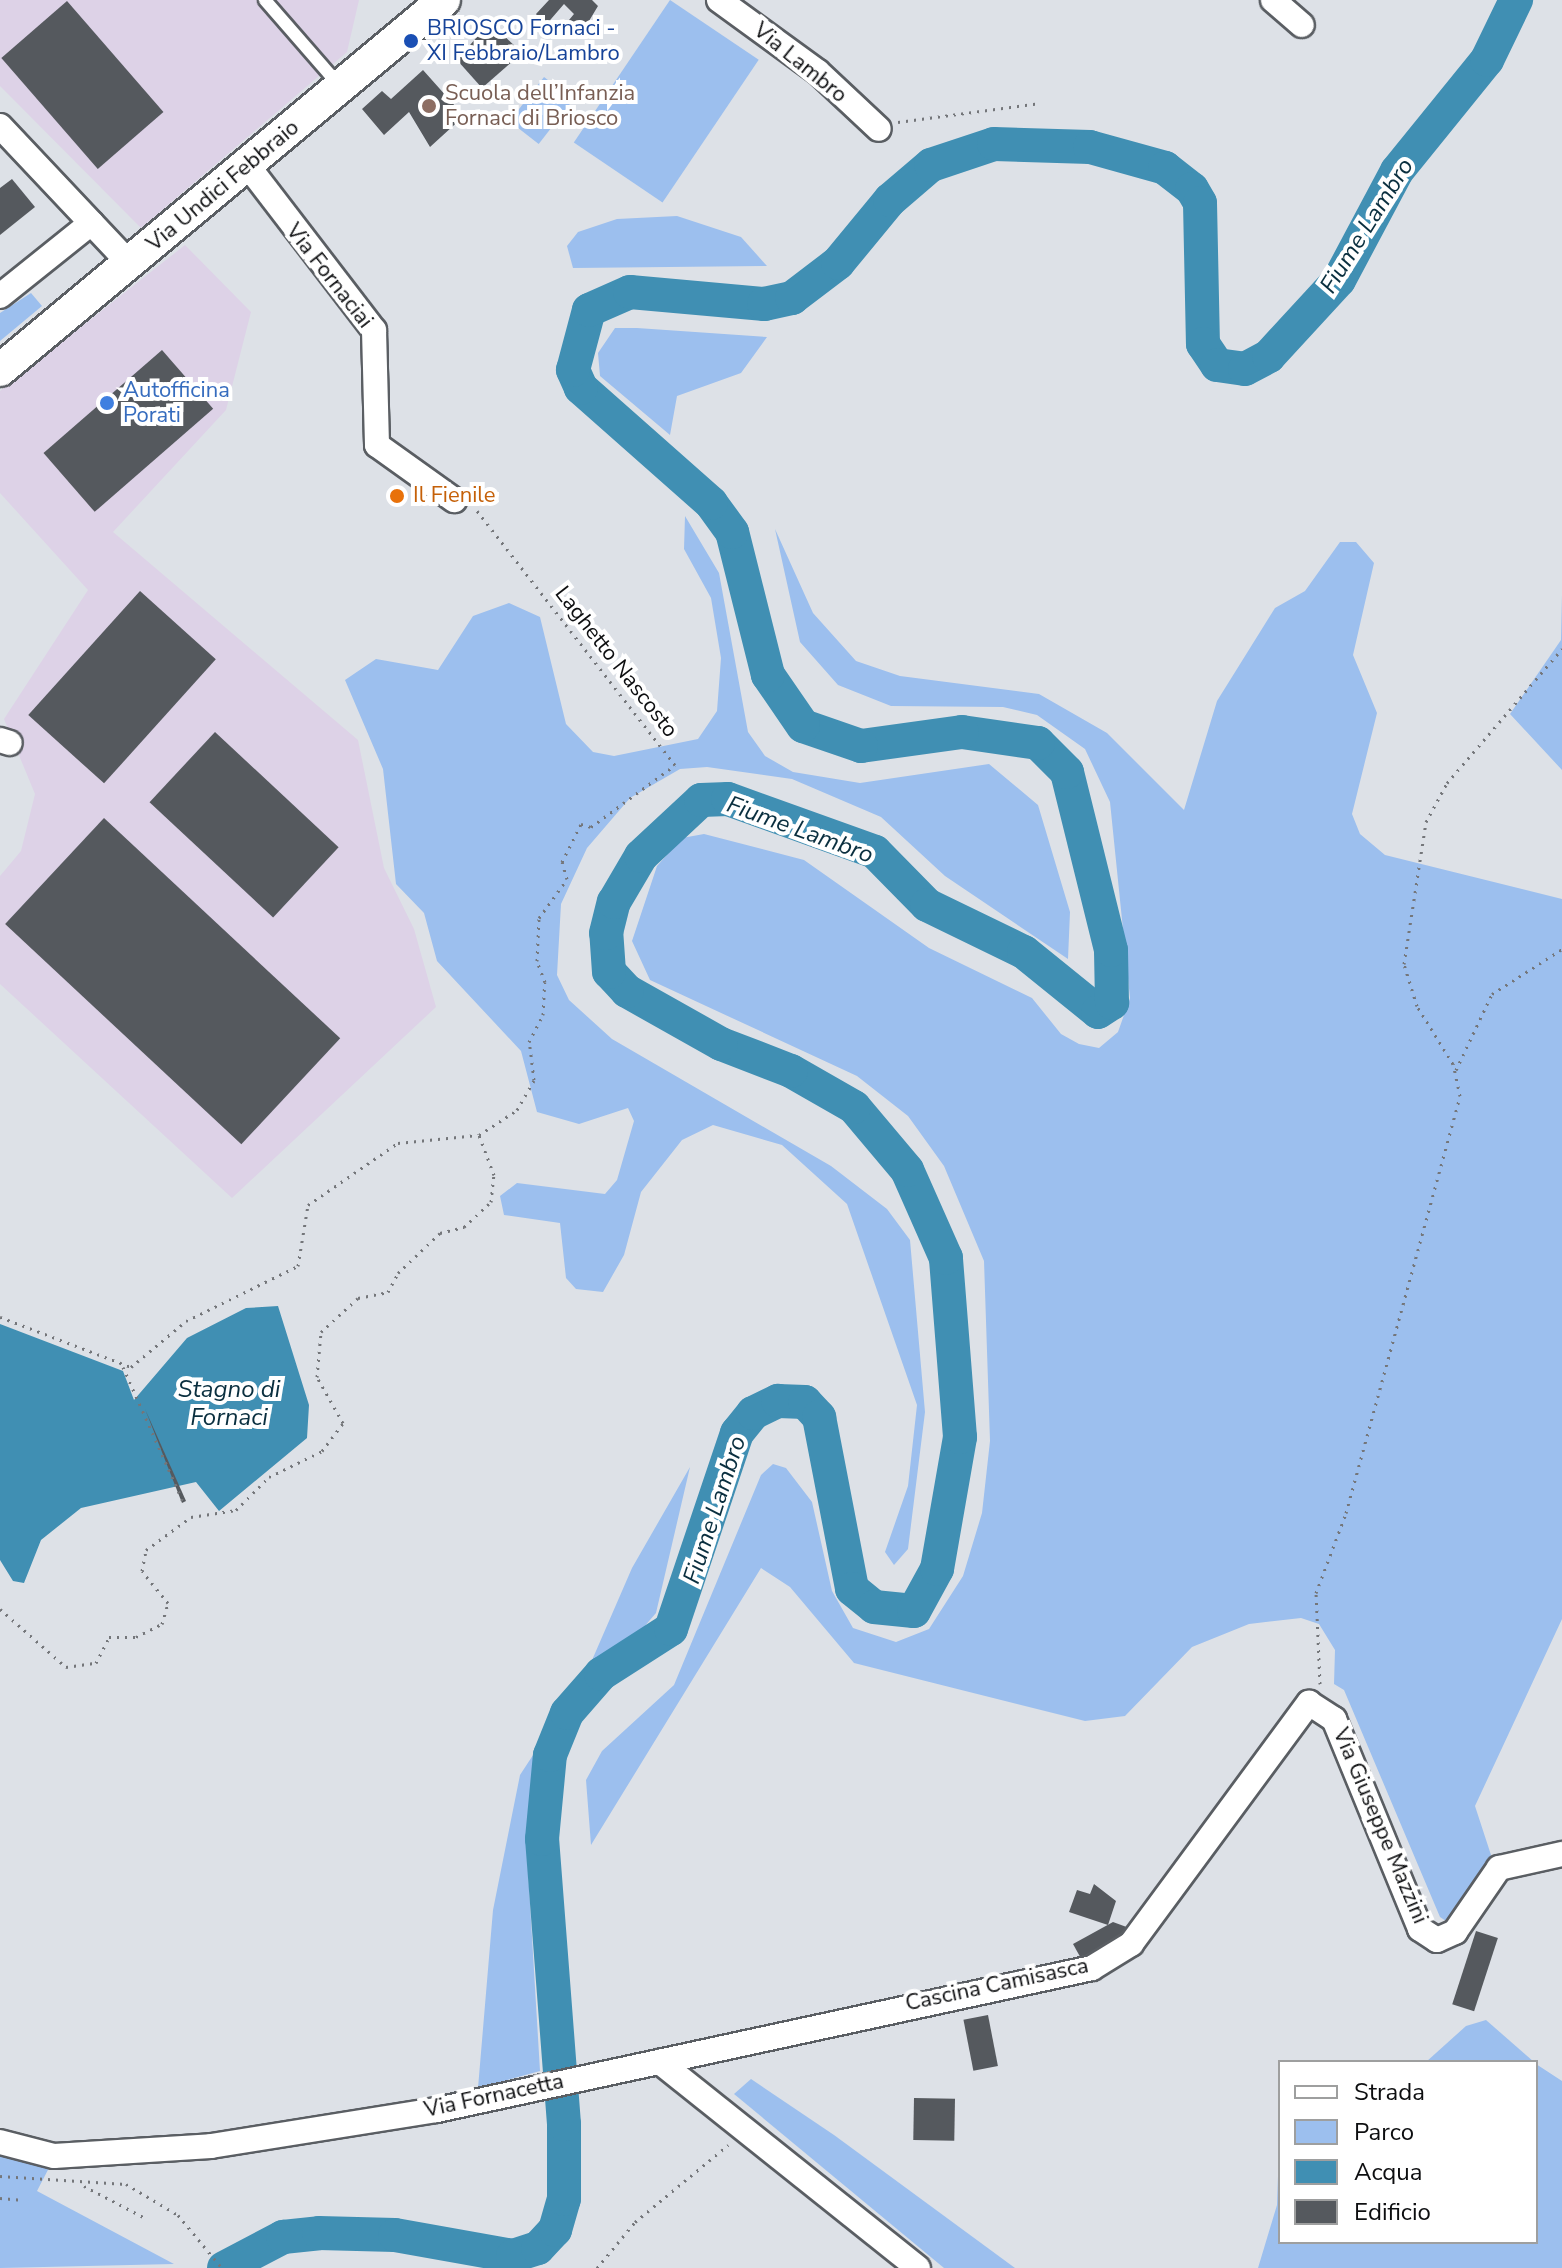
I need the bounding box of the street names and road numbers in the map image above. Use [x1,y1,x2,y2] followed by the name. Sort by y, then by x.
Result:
[748,17,852,109] street label: Via Lambro
[141,115,305,257] street label: Via Undici Febbraio
[280,218,378,334] street label: Via Fornaciai
[549,581,683,743] street label: Laghetto Nascosto
[1327,1724,1433,1928] street label: Via Giuseppe Mazzini
[903,1953,1091,2017] street label: Cascina Camisasca
[422,2068,566,2124] street label: Via Fornacetta

